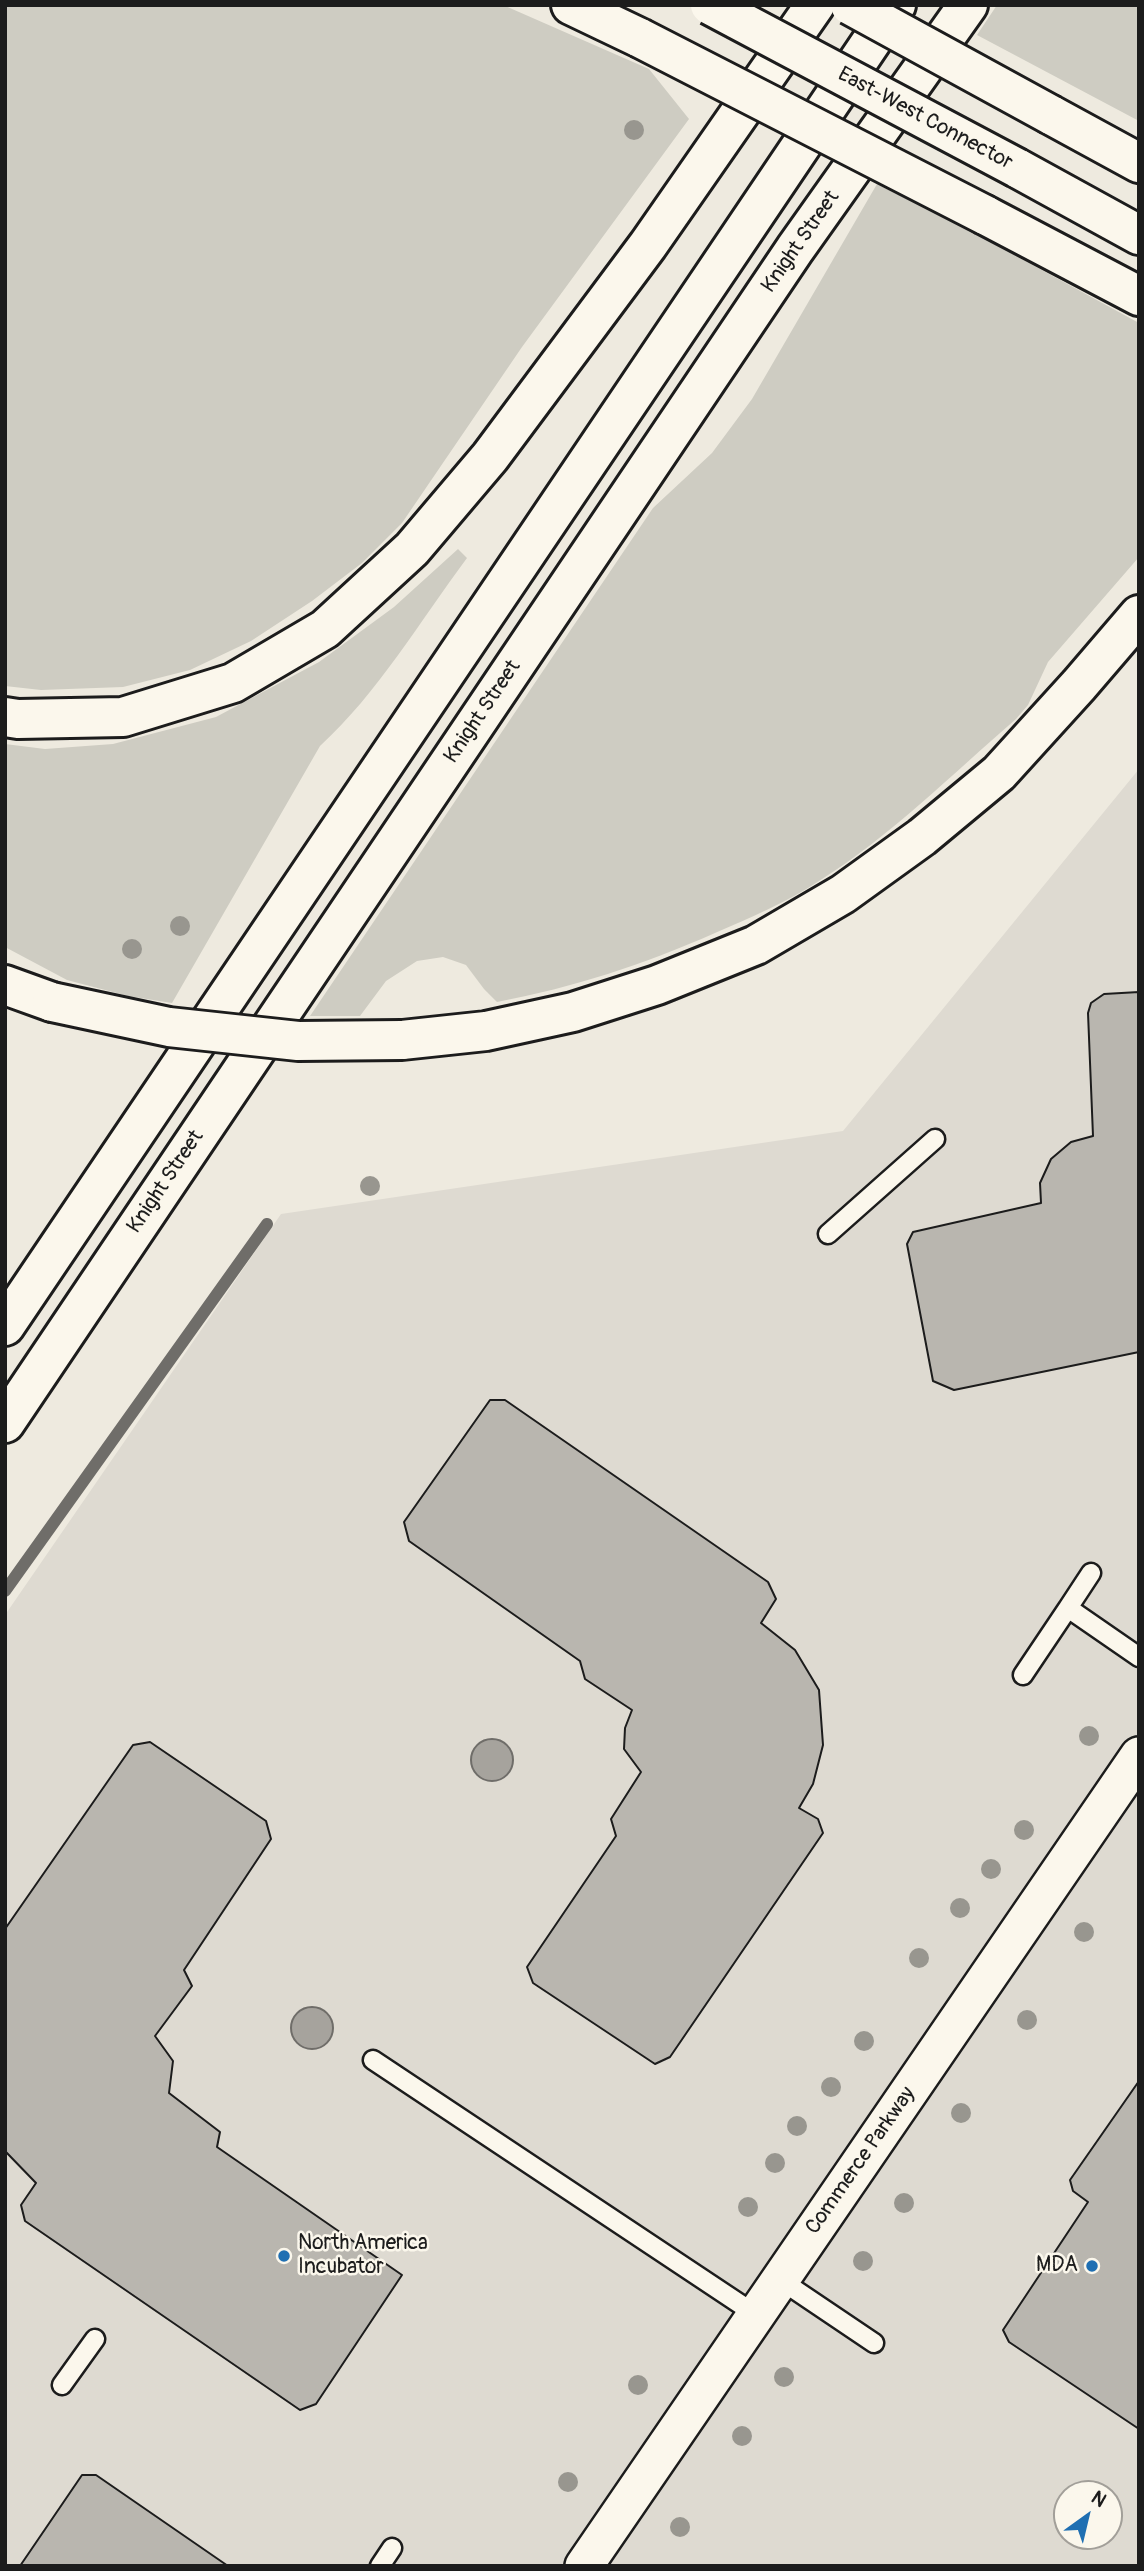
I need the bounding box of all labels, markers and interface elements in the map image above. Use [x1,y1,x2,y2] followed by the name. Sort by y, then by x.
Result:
[833,62,1017,176] street label: East-West Connector
[757,186,845,298] street label: Knight Street
[439,656,527,768] street label: Knight Street
[122,1126,210,1238] street label: Knight Street
[801,2083,921,2239] street label: Commerce Parkway
[298,2231,428,2281] place label: North America Incubator
[276,2248,292,2264] marker: North America Incubator
[1036,2253,1078,2279] place label: MDA
[1084,2258,1100,2274] marker: MDA
[1053,2480,1123,2550] north arrow
[1087,2486,1111,2513] text: N

